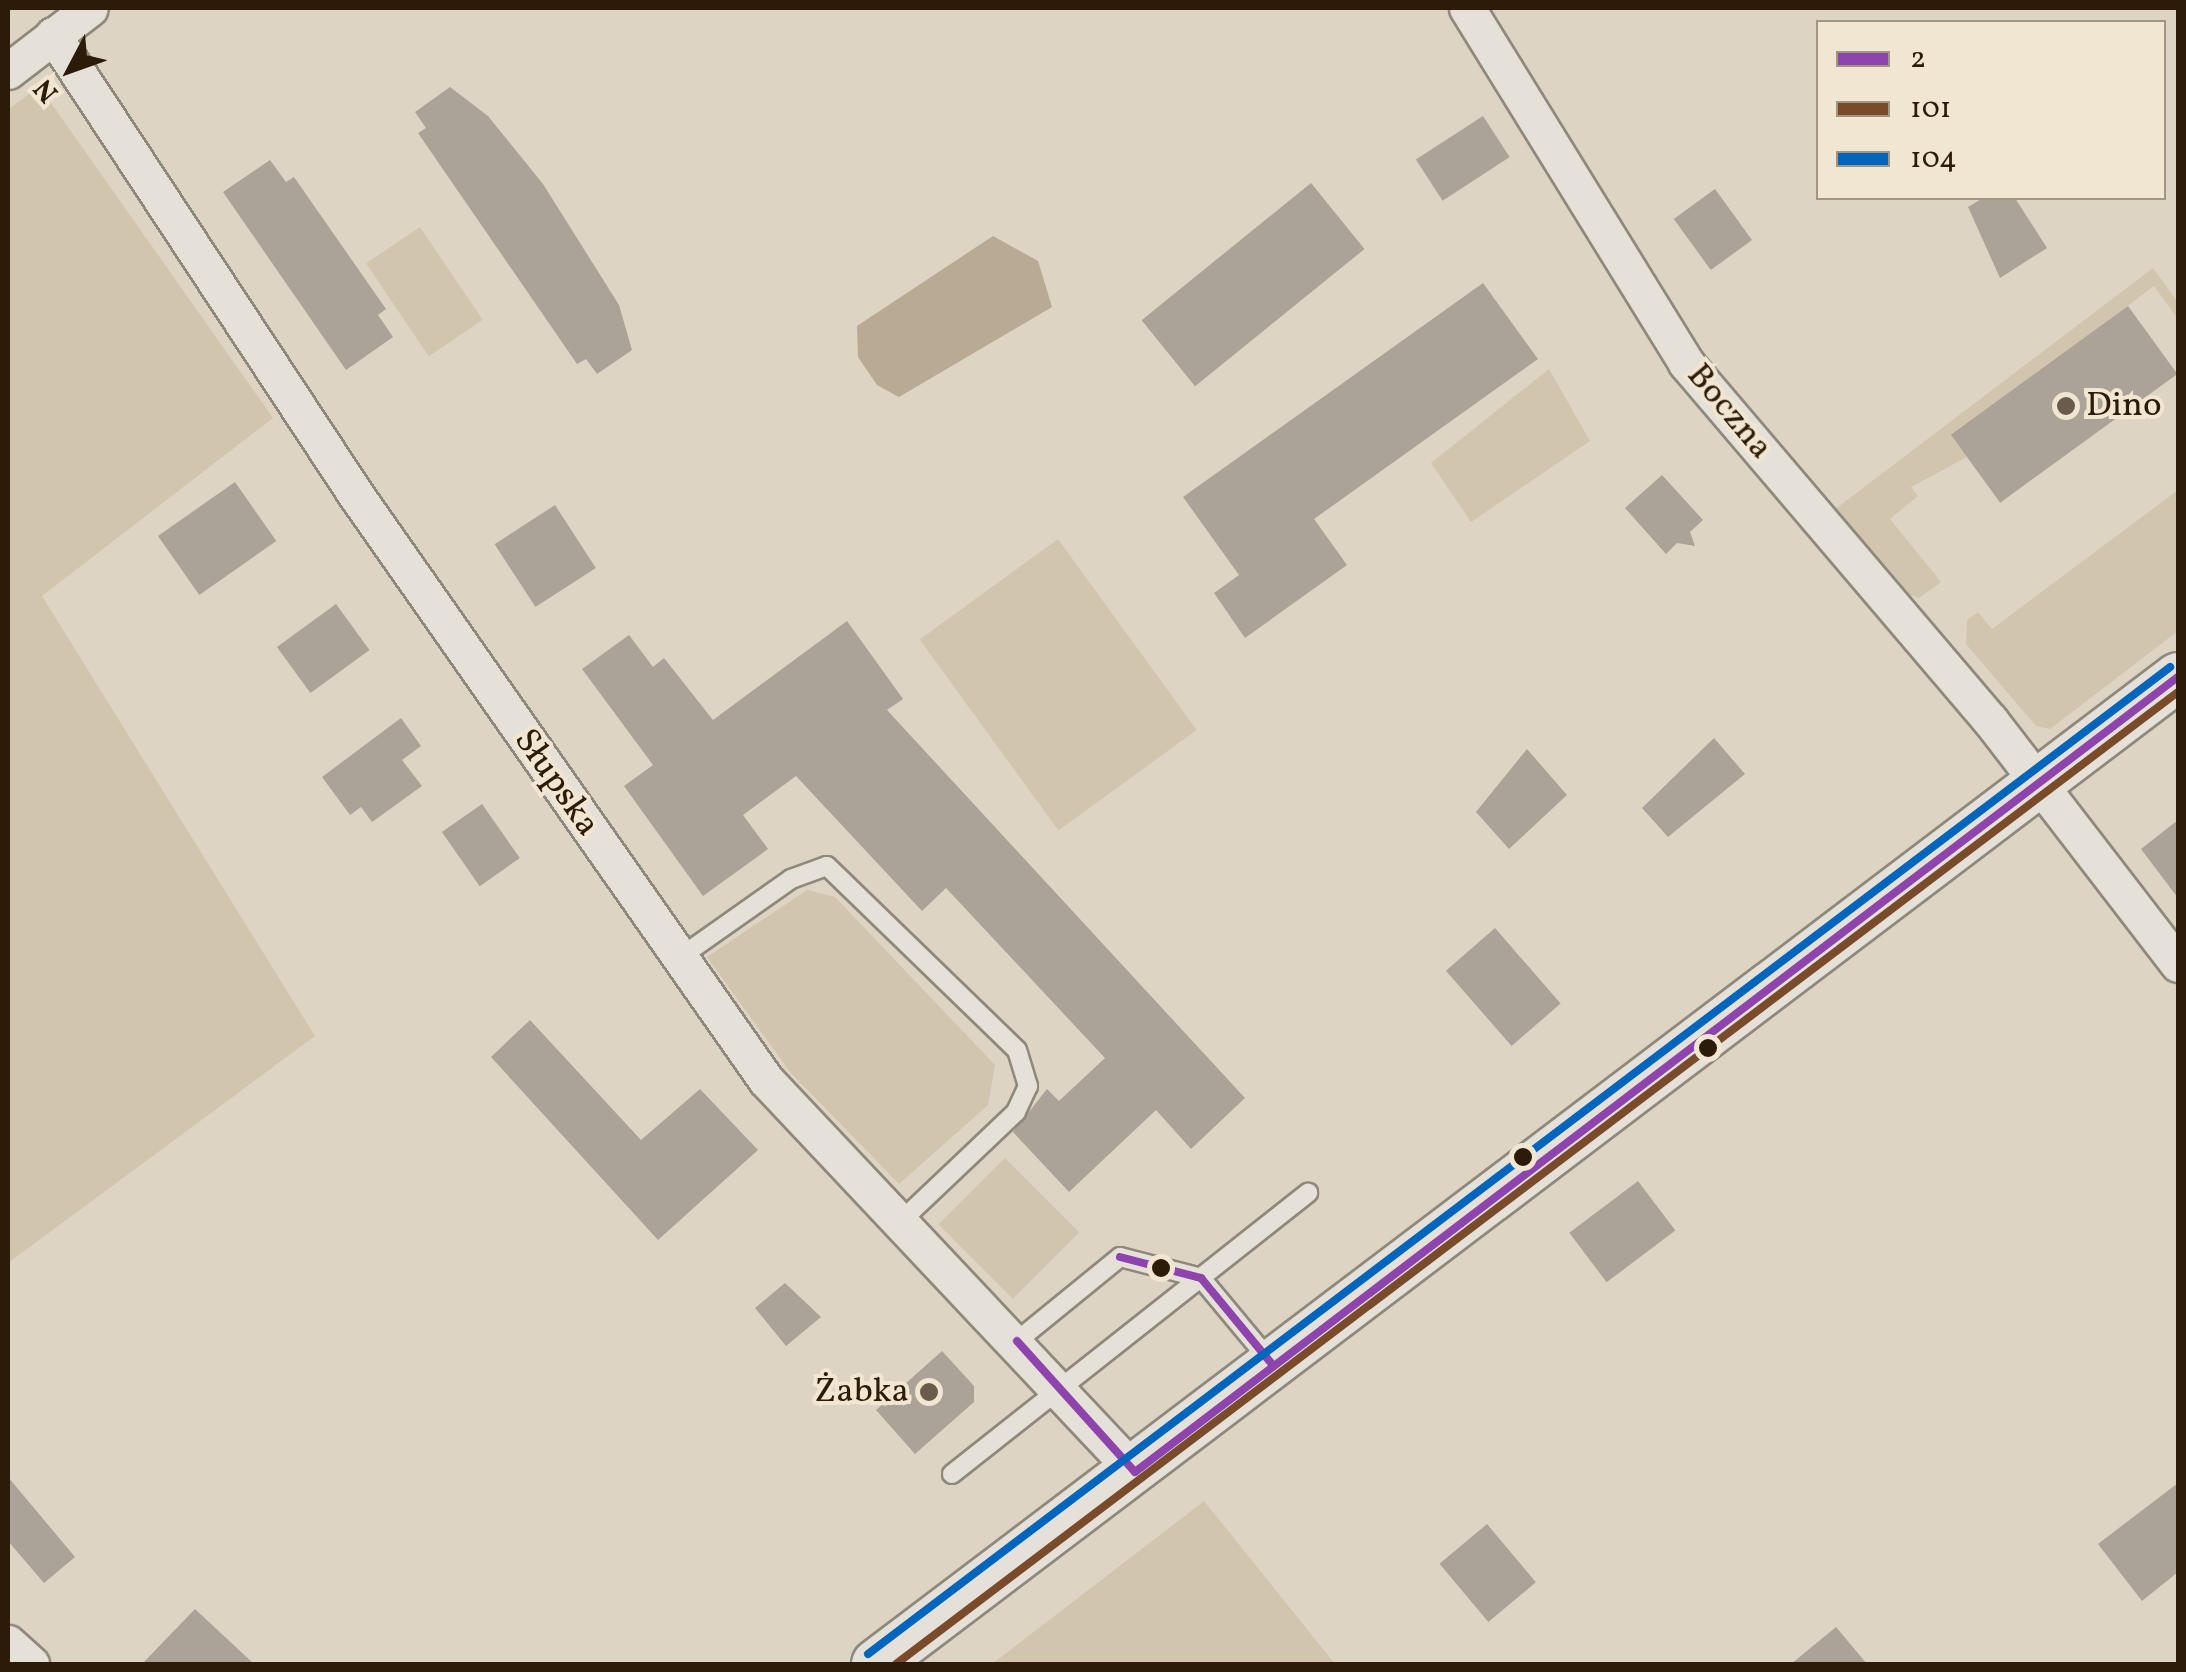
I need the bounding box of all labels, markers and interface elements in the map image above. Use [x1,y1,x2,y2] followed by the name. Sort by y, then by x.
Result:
[20,20,120,120] north arrow
[1816,20,2166,200] legend
[1910,38,1926,80] text: 2
[26,70,68,110] text: N
[1910,88,1951,130] text: 101
[1910,138,1957,180] text: 104
[1677,356,1781,468] street label: Boczna
[2086,385,2162,427] place label: Dino
[2055,395,2077,417] marker: Dino
[504,721,608,845] street label: Słupska
[1698,1038,1718,1058] unlabelled marker
[1513,1147,1533,1167] unlabelled marker
[1151,1258,1171,1278] unlabelled marker
[814,1371,909,1413] place label: Żabka
[918,1381,940,1403] marker: Żabka

